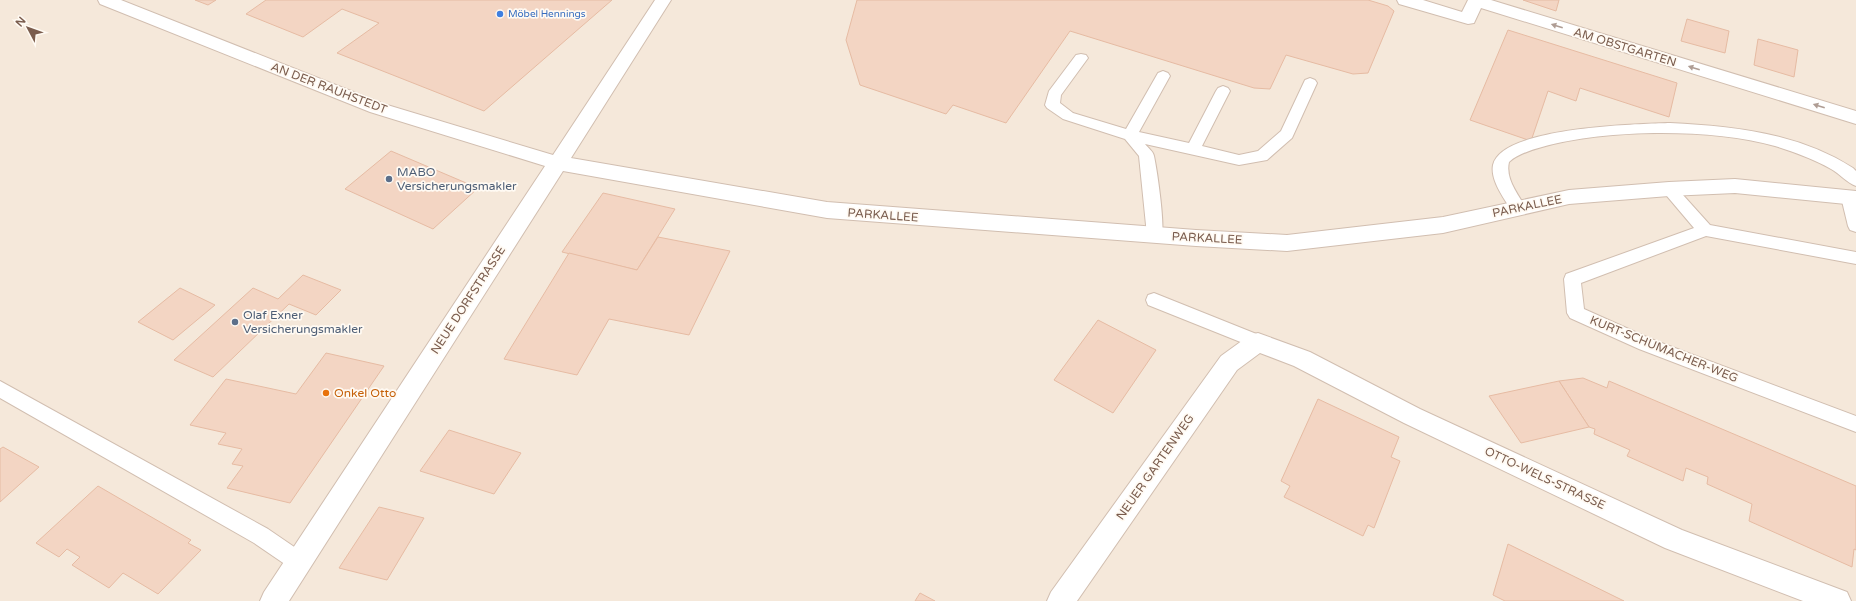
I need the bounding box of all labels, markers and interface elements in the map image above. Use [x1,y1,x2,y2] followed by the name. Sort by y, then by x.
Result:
[8,8,48,48] north arrow
[508,8,586,20] place label: Möbel Hennings
[495,9,505,19] marker: Möbel Hennings
[13,14,29,29] text: N
[1551,23,1563,29] one-way arrow
[1572,25,1678,69] street label: AM OBSTGARTEN
[269,59,390,117] street label: AN DER RAUHSTEDT
[1688,65,1700,71] one-way arrow
[1812,103,1824,109] one-way arrow
[397,165,517,193] place label: MABO Versicherungsmakler
[384,174,394,184] marker: MABO Versicherungsmakler
[1491,192,1563,220] street label: PARKALLEE
[847,206,919,224] street label: PARKALLEE
[1171,229,1243,247] street label: PARKALLEE
[428,243,508,357] street label: NEUE DORFSTRASSE
[243,308,363,336] place label: Olaf Exner Versicherungsmakler
[1588,313,1740,385] street label: KURT-SCHUMACHER-WEG
[230,317,240,327] marker: Olaf Exner Versicherungsmakler
[334,386,396,400] place label: Onkel Otto
[321,388,331,398] marker: Onkel Otto
[1113,412,1197,522] street label: NEUER GARTENWEG
[1483,444,1608,512] street label: OTTO-WELS-STRASSE

